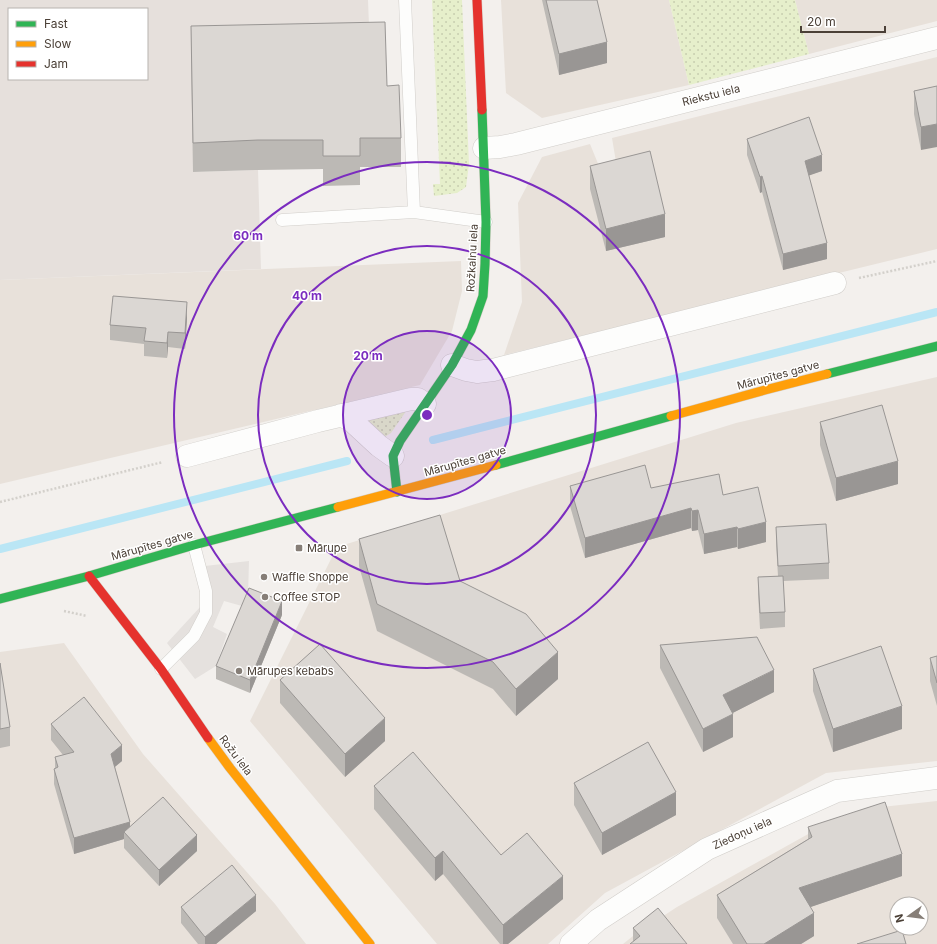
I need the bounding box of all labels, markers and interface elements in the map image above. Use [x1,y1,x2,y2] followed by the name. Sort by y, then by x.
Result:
[8,8,148,80] legend
[801,8,885,34] scale bar
[807,14,836,29] text: 20 m
[44,16,68,31] text: Fast
[44,36,72,51] text: Slow
[44,56,68,71] text: Jam
[681,81,741,109] street label: Riekstu iela
[463,224,481,292] street label: Rožkalnu iela
[233,228,263,243] text: 60 m
[292,288,322,303] text: 40 m
[353,348,383,363] text: 20 m
[735,357,821,393] street label: Mārupītes gatve
[420,408,434,422] centre of rings
[422,443,508,479] street label: Mārupītes gatve
[109,527,195,563] street label: Mārupītes gatve
[307,541,347,555] place label: Mārupe
[294,543,304,553] marker: Mārupe
[272,570,348,584] place label: Waffle Shoppe
[259,572,269,582] marker: Waffle Shoppe
[273,590,340,604] place label: Coffee STOP
[260,592,270,602] marker: Coffee STOP
[247,664,334,678] place label: Mārupes kebabs
[234,666,244,676] marker: Mārupes kebabs
[216,732,256,778] street label: Rožu iela
[710,814,774,852] street label: Ziedoņu iela
[889,896,929,936] north arrow
[891,913,907,924] text: N

